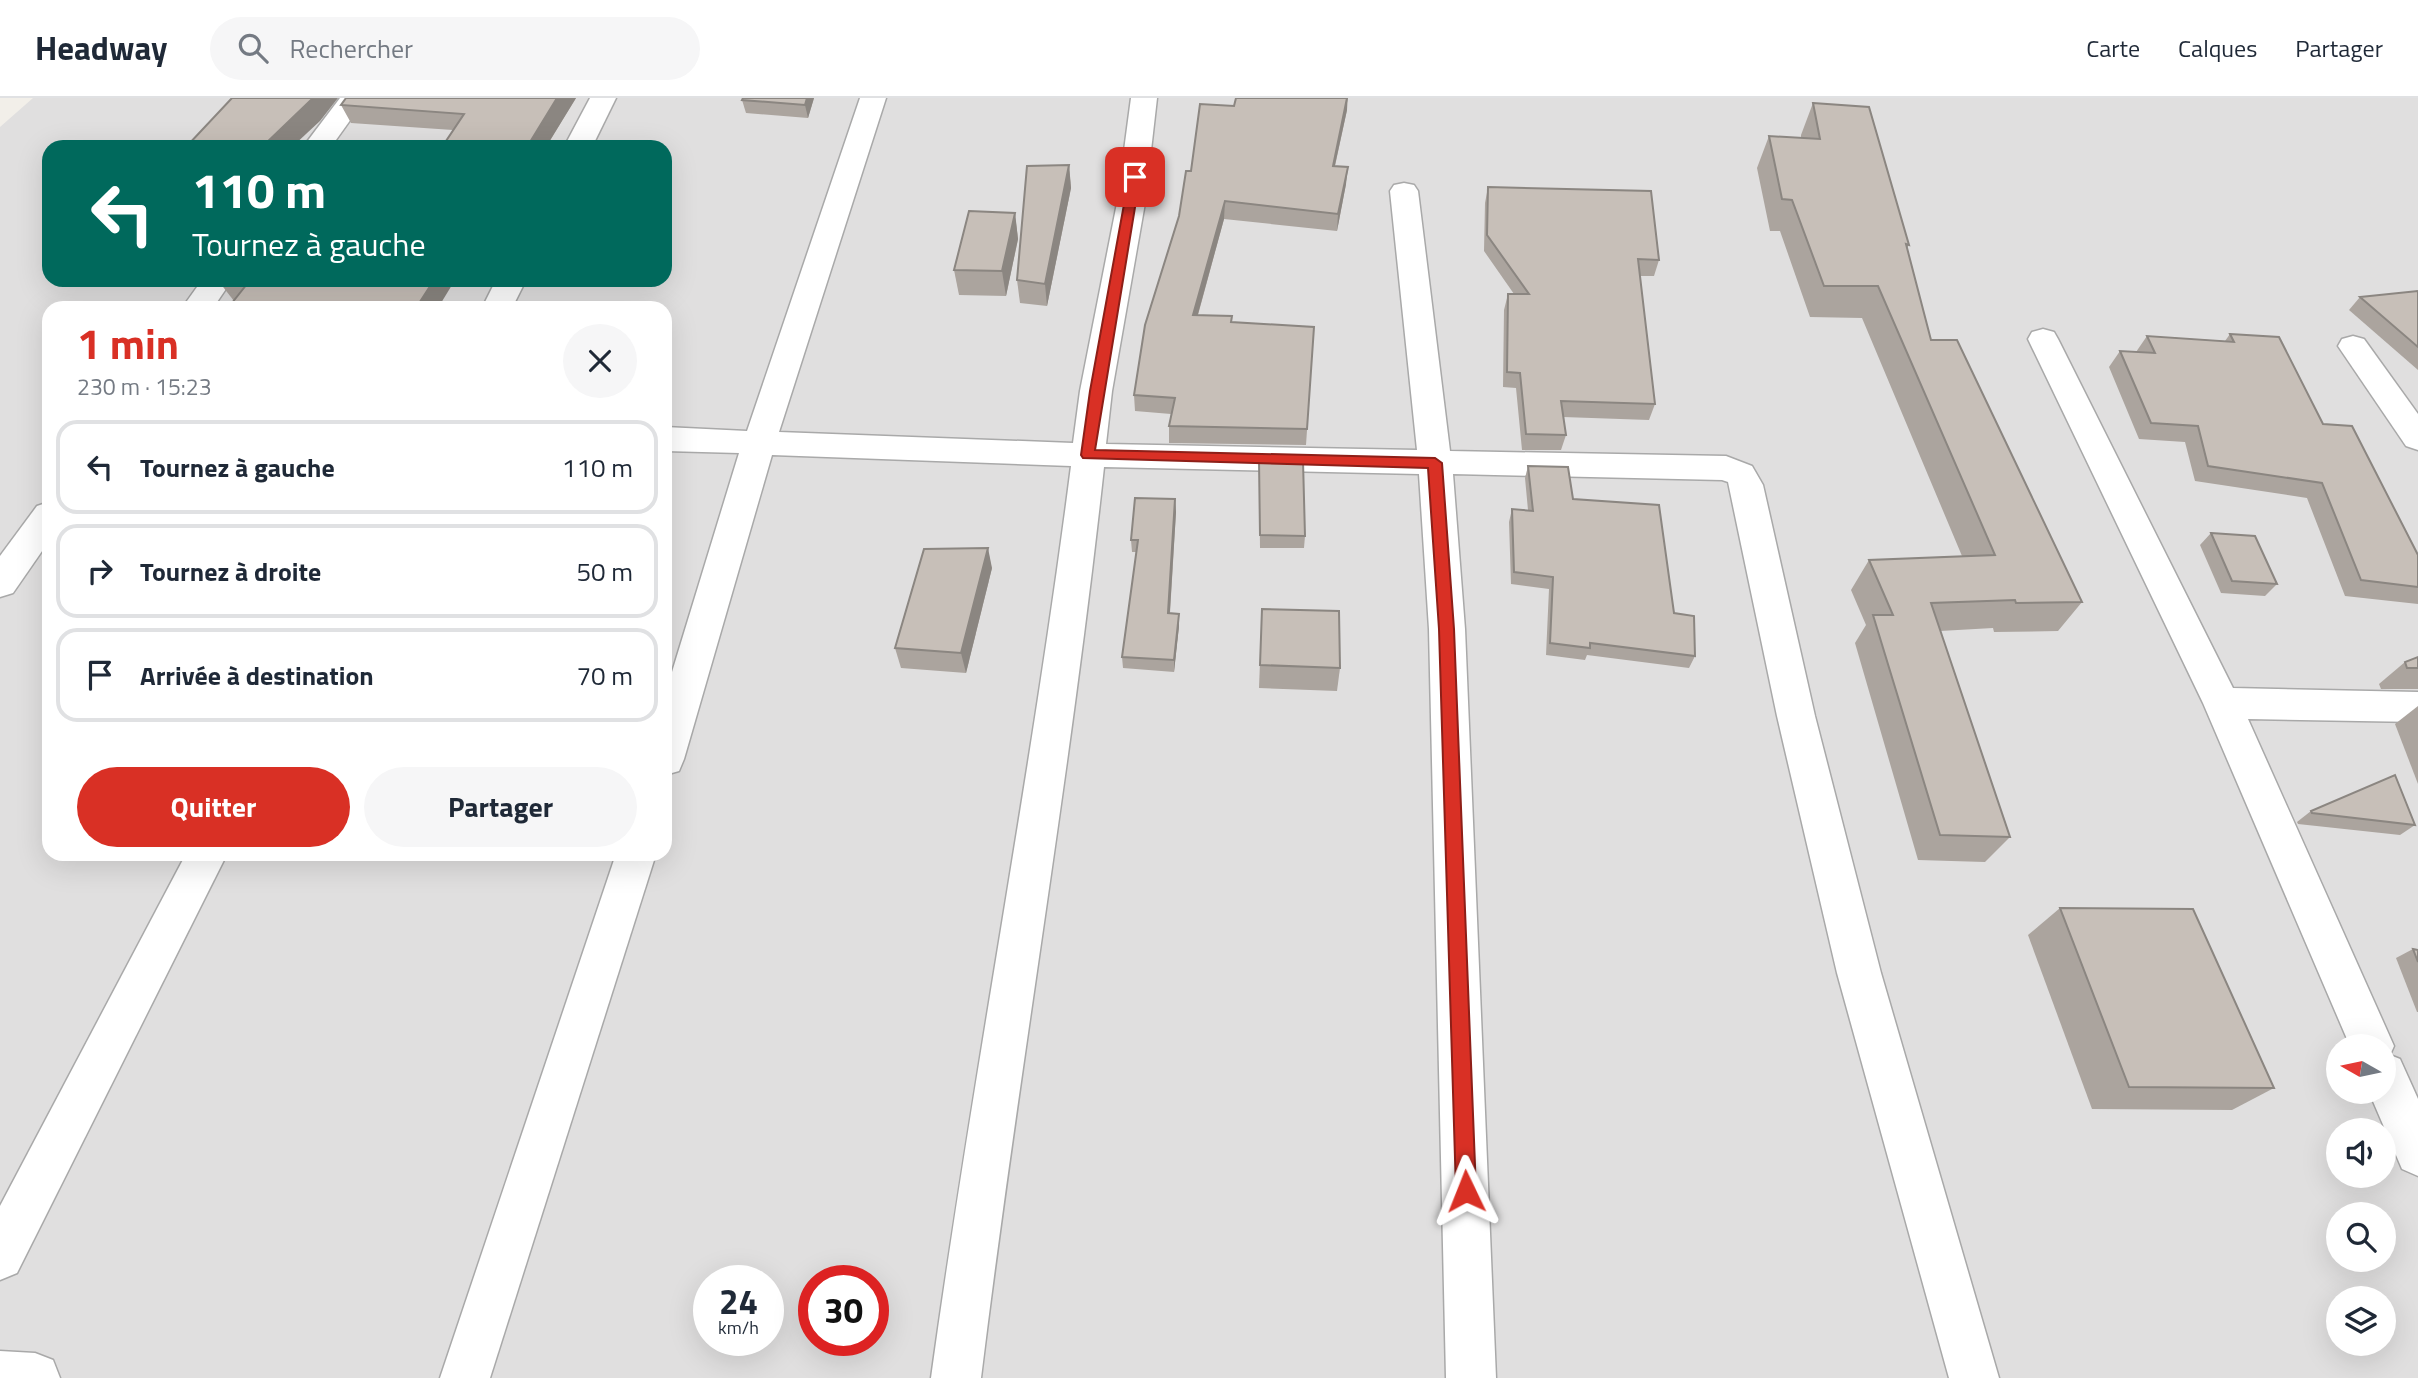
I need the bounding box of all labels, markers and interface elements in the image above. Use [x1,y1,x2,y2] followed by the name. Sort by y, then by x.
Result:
[210,17,700,80] search box
[35,23,168,73] text: Headway
[234,29,272,67] icon: search
[290,29,413,68] text: Rechercher
[2086,30,2140,66] text: Carte
[2178,30,2257,66] text: Calques
[2295,30,2383,66] text: Partager
[1105,147,1165,207] pin
[192,152,326,227] text: 110 m
[1116,158,1154,196] icon: arrive
[77,168,168,259] icon: left
[192,220,426,268] text: Tournez à gauche
[77,311,179,375] text: 1 min
[563,324,637,398] button: close
[77,369,212,404] text: 230 m · 15:23
[81,448,119,486] icon: left
[140,448,335,487] text: Tournez à gauche
[562,448,633,487] text: 110 m
[81,552,119,590] icon: right
[140,552,321,591] text: Tournez à droite
[576,552,633,591] text: 50 m
[81,656,119,694] icon: arrive
[140,656,374,695] text: Arrivée à destination
[576,656,633,695] text: 70 m
[77,767,350,847] button: Quitter
[364,767,637,847] button: Partager
[2326,1034,2396,1104] north arrow
[2326,1034,2396,1356] map controls
[2326,1118,2396,1188] button: sound
[1429,1154,1503,1228] position arrow
[2326,1202,2396,1272] button: search
[798,1265,889,1356] speed limit sign: 30
[719,1274,758,1328] text: 24
[2326,1286,2396,1356] button: layers
[718,1314,759,1341] text: km/h

